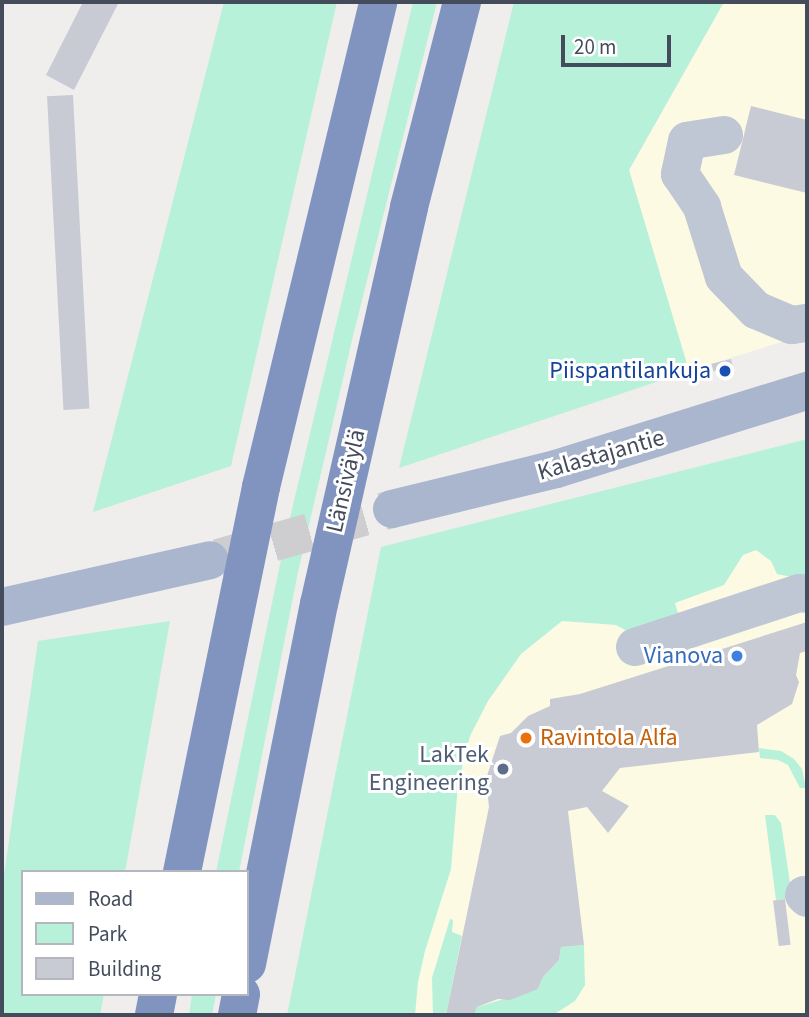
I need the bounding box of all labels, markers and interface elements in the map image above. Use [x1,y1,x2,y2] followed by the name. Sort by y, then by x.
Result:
[564,21,674,65] scale bar
[574,32,616,62] text: 20 m
[549,357,711,385] place label: Piispantilankuja
[717,363,733,379] marker: Piispantilankuja
[534,423,668,487] street label: Kalastajantie
[320,427,372,535] street label: Länsiväylä
[644,642,723,670] place label: Vianova
[729,648,745,664] marker: Vianova
[540,724,677,752] place label: Ravintola Alfa
[518,730,534,746] marker: Ravintola Alfa
[369,741,489,797] place label: LakTek Engineering
[495,761,511,777] marker: LakTek Engineering
[21,870,248,996] legend
[88,884,133,914] text: Road
[88,919,127,949] text: Park
[88,954,161,984] text: Building

